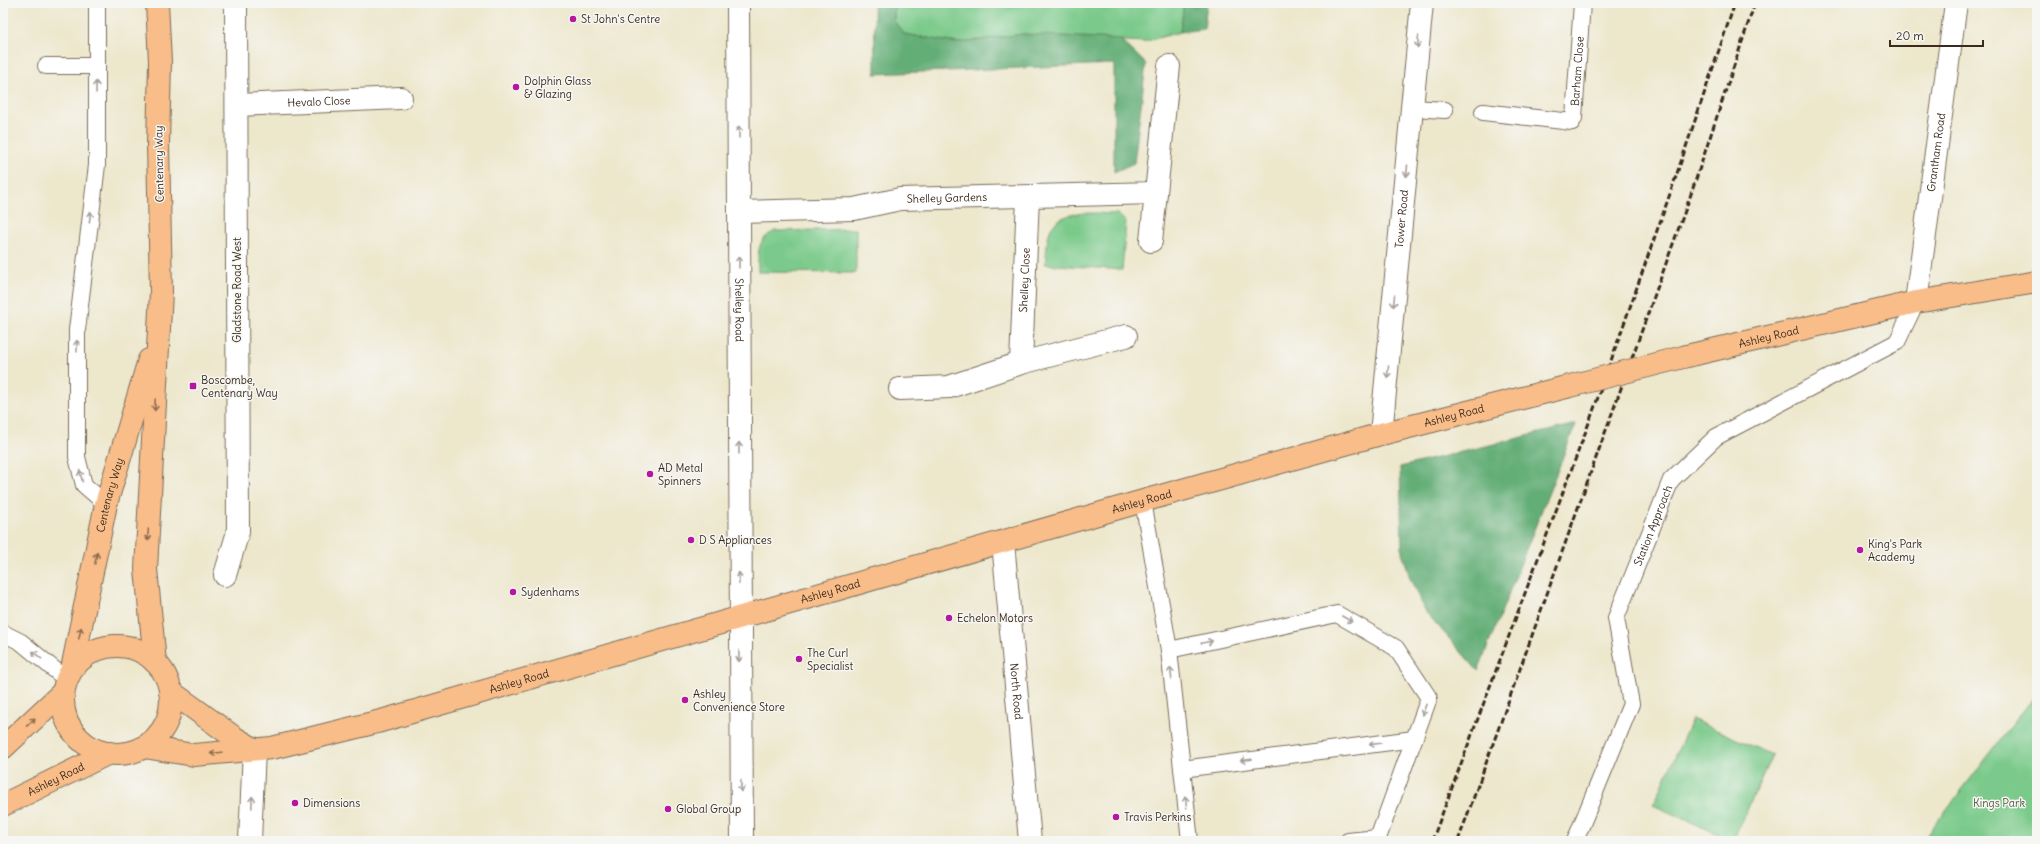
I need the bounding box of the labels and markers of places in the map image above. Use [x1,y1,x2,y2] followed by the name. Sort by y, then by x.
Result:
[581,12,660,26] place label: St John's Centre
[568,14,578,24] marker: St John's Centre
[524,74,591,101] place label: Dolphin Glass & Glazing
[511,82,521,92] marker: Dolphin Glass & Glazing
[201,373,278,400] place label: Boscombe, Centenary Way
[188,381,198,391] marker: Boscombe, Centenary Way
[658,461,703,488] place label: AD Metal Spinners
[645,469,655,479] marker: AD Metal Spinners
[699,533,772,547] place label: D S Appliances
[686,535,696,545] marker: D S Appliances
[1868,537,1923,564] place label: King's Park Academy
[1855,545,1865,555] marker: King's Park Academy
[521,585,579,599] place label: Sydenhams
[508,587,518,597] marker: Sydenhams
[957,611,1033,625] place label: Echelon Motors
[944,613,954,623] marker: Echelon Motors
[807,646,854,673] place label: The Curl Specialist
[794,654,804,664] marker: The Curl Specialist
[693,687,785,714] place label: Ashley Convenience Store
[680,695,690,705] marker: Ashley Convenience Store
[303,796,360,810] place label: Dimensions
[290,798,300,808] marker: Dimensions
[676,802,741,816] place label: Global Group
[663,804,673,814] marker: Global Group
[1124,810,1191,824] place label: Travis Perkins
[1111,812,1121,822] marker: Travis Perkins

